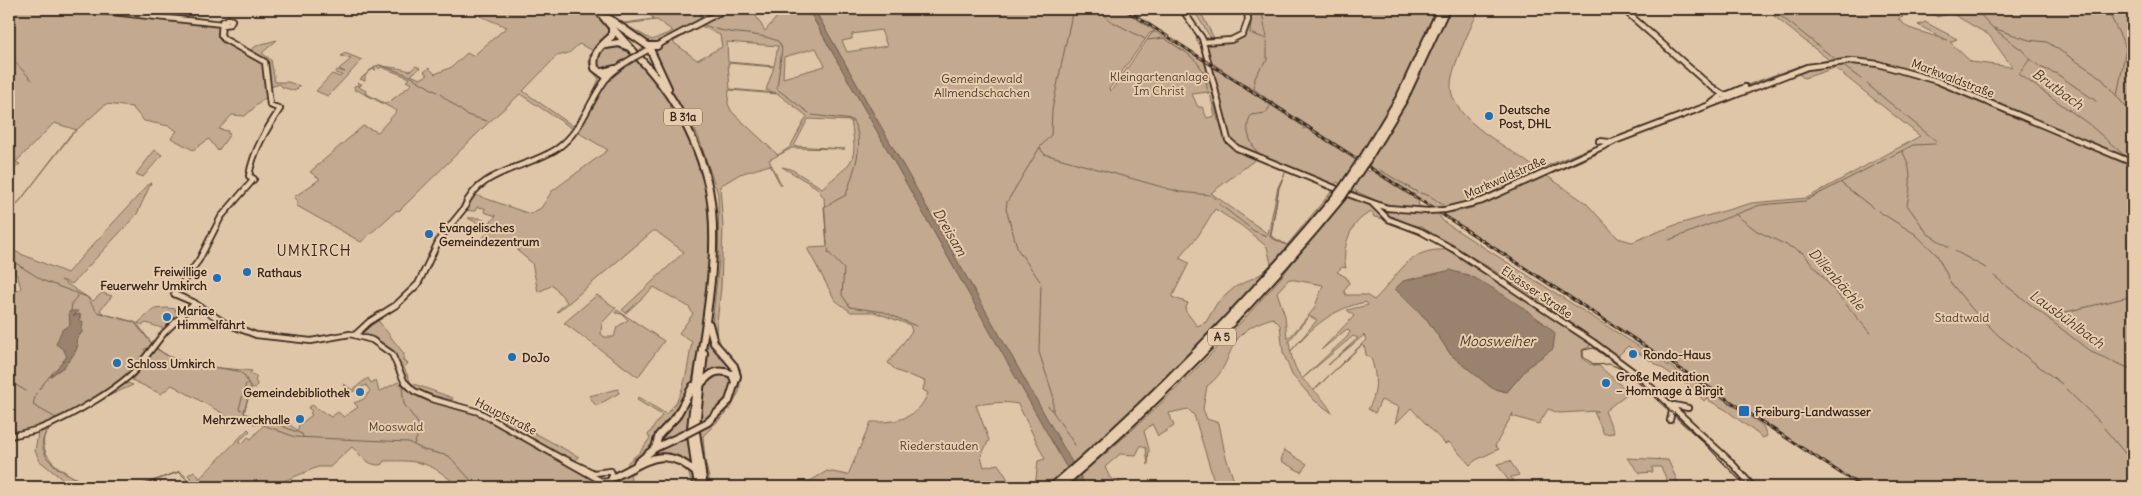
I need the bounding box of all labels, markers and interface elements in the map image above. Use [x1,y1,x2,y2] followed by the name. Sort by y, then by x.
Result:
[1909,55,1997,101] street label: Markwaldstraße
[2029,64,2088,114] water label: Brutbach
[1110,69,1208,98] park label: Kleingartenanlage Im Christ
[934,71,1030,100] park label: Gemeindewald Allmendschachen
[1499,102,1552,131] place label: Deutsche Post, DHL
[664,108,702,125] road number: B 31a
[1483,110,1495,122] marker: Deutsche Post, DHL
[1462,152,1548,202] street label: Markwaldstraße
[929,205,971,260] water label: Dreisam
[439,220,540,249] place label: Evangelisches Gemeindezentrum
[423,228,435,240] marker: Evangelisches Gemeindezentrum
[276,241,352,260] district label: UMKIRCH
[1805,244,1870,315] water label: Dillenbächle
[1499,263,1575,321] street label: Elsässer Straße
[100,264,208,293] place label: Freiwillige Feuerwehr Umkirch
[257,265,302,280] place label: Rathaus
[241,266,253,278] marker: Rathaus
[211,272,223,284] marker: Freiwillige Feuerwehr Umkirch
[2026,286,2109,353] water label: Lausbühlbach
[177,303,246,332] place label: Mariae Himmelfahrt
[1935,310,1989,325] park label: Stadtwald
[161,311,173,323] marker: Mariae Himmelfahrt
[1208,328,1236,346] road number: A 5
[1459,332,1537,350] water label: Moosweiher
[1643,347,1712,362] place label: Rondo-Haus
[1627,348,1639,360] marker: Rondo-Haus
[522,350,550,365] place label: DoJo
[506,351,518,363] marker: DoJo
[127,356,215,371] place label: Schloss Umkirch
[111,357,123,369] marker: Schloss Umkirch
[1616,369,1724,399] place label: Große Meditation – Hommage à Birgit
[1600,377,1612,389] marker: Große Meditation – Hommage à Birgit
[243,385,350,400] place label: Gemeindebibliothek
[354,386,366,398] marker: Gemeindebibliothek
[473,394,539,438] street label: Hauptstraße
[1737,404,1751,418] marker: Freiburg-Landwasser
[1755,404,1871,420] place label: Freiburg-Landwasser
[203,412,291,427] place label: Mehrzweckhalle
[294,413,306,425] marker: Mehrzweckhalle
[369,419,423,434] park label: Mooswald
[900,438,978,453] park label: Riederstauden

